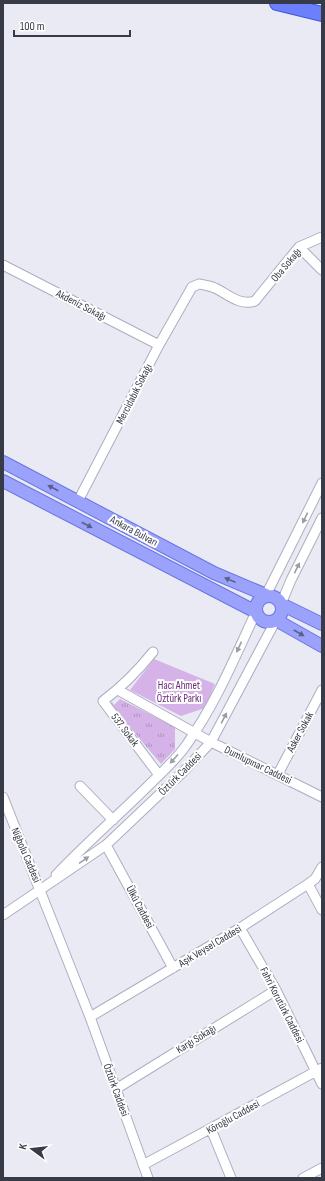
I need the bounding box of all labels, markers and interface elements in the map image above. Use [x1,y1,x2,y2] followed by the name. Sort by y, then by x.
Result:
[14,12,130,38] scale bar
[20,19,45,34] text: 100 m
[268,245,304,285] street label: Oba Sokağı
[53,286,108,323] street label: Akdeniz Sokağı
[113,362,155,426] street label: Mercidabık Sokağı
[47,485,58,491] one-way arrow
[302,512,308,523] one-way arrow
[107,513,160,549] street label: Ankara Bulvarı
[81,521,93,528] one-way arrow
[294,563,300,574] one-way arrow
[224,577,236,583] one-way arrow
[293,630,305,637] one-way arrow
[236,642,242,653] one-way arrow
[157,679,201,705] park label: Hacı Ahmet Öztürk Parkı
[283,709,316,755] street label: Asker Sokak
[108,711,142,750] street label: 537. Sokak
[220,713,227,724] one-way arrow
[222,743,294,787] street label: Dumlupınar Caddesi
[156,750,204,798] street label: Öztürk Caddesi
[170,754,179,764] one-way arrow
[9,826,43,884] street label: Niğbolu Caddesi
[79,856,90,864] one-way arrow
[123,883,157,931] street label: Ülkü Caddesi
[175,922,244,970] street label: Aşık Veysel Caddesi
[257,965,307,1045] street label: Fahri Korutürk Caddesi
[174,1022,218,1056] street label: Kargı Sokağı
[100,1062,132,1118] street label: Öztürk Caddesi
[204,1097,262,1137] street label: Köroğlu Caddesi
[12,1129,52,1169] north arrow
[16,1142,30,1151] text: K

